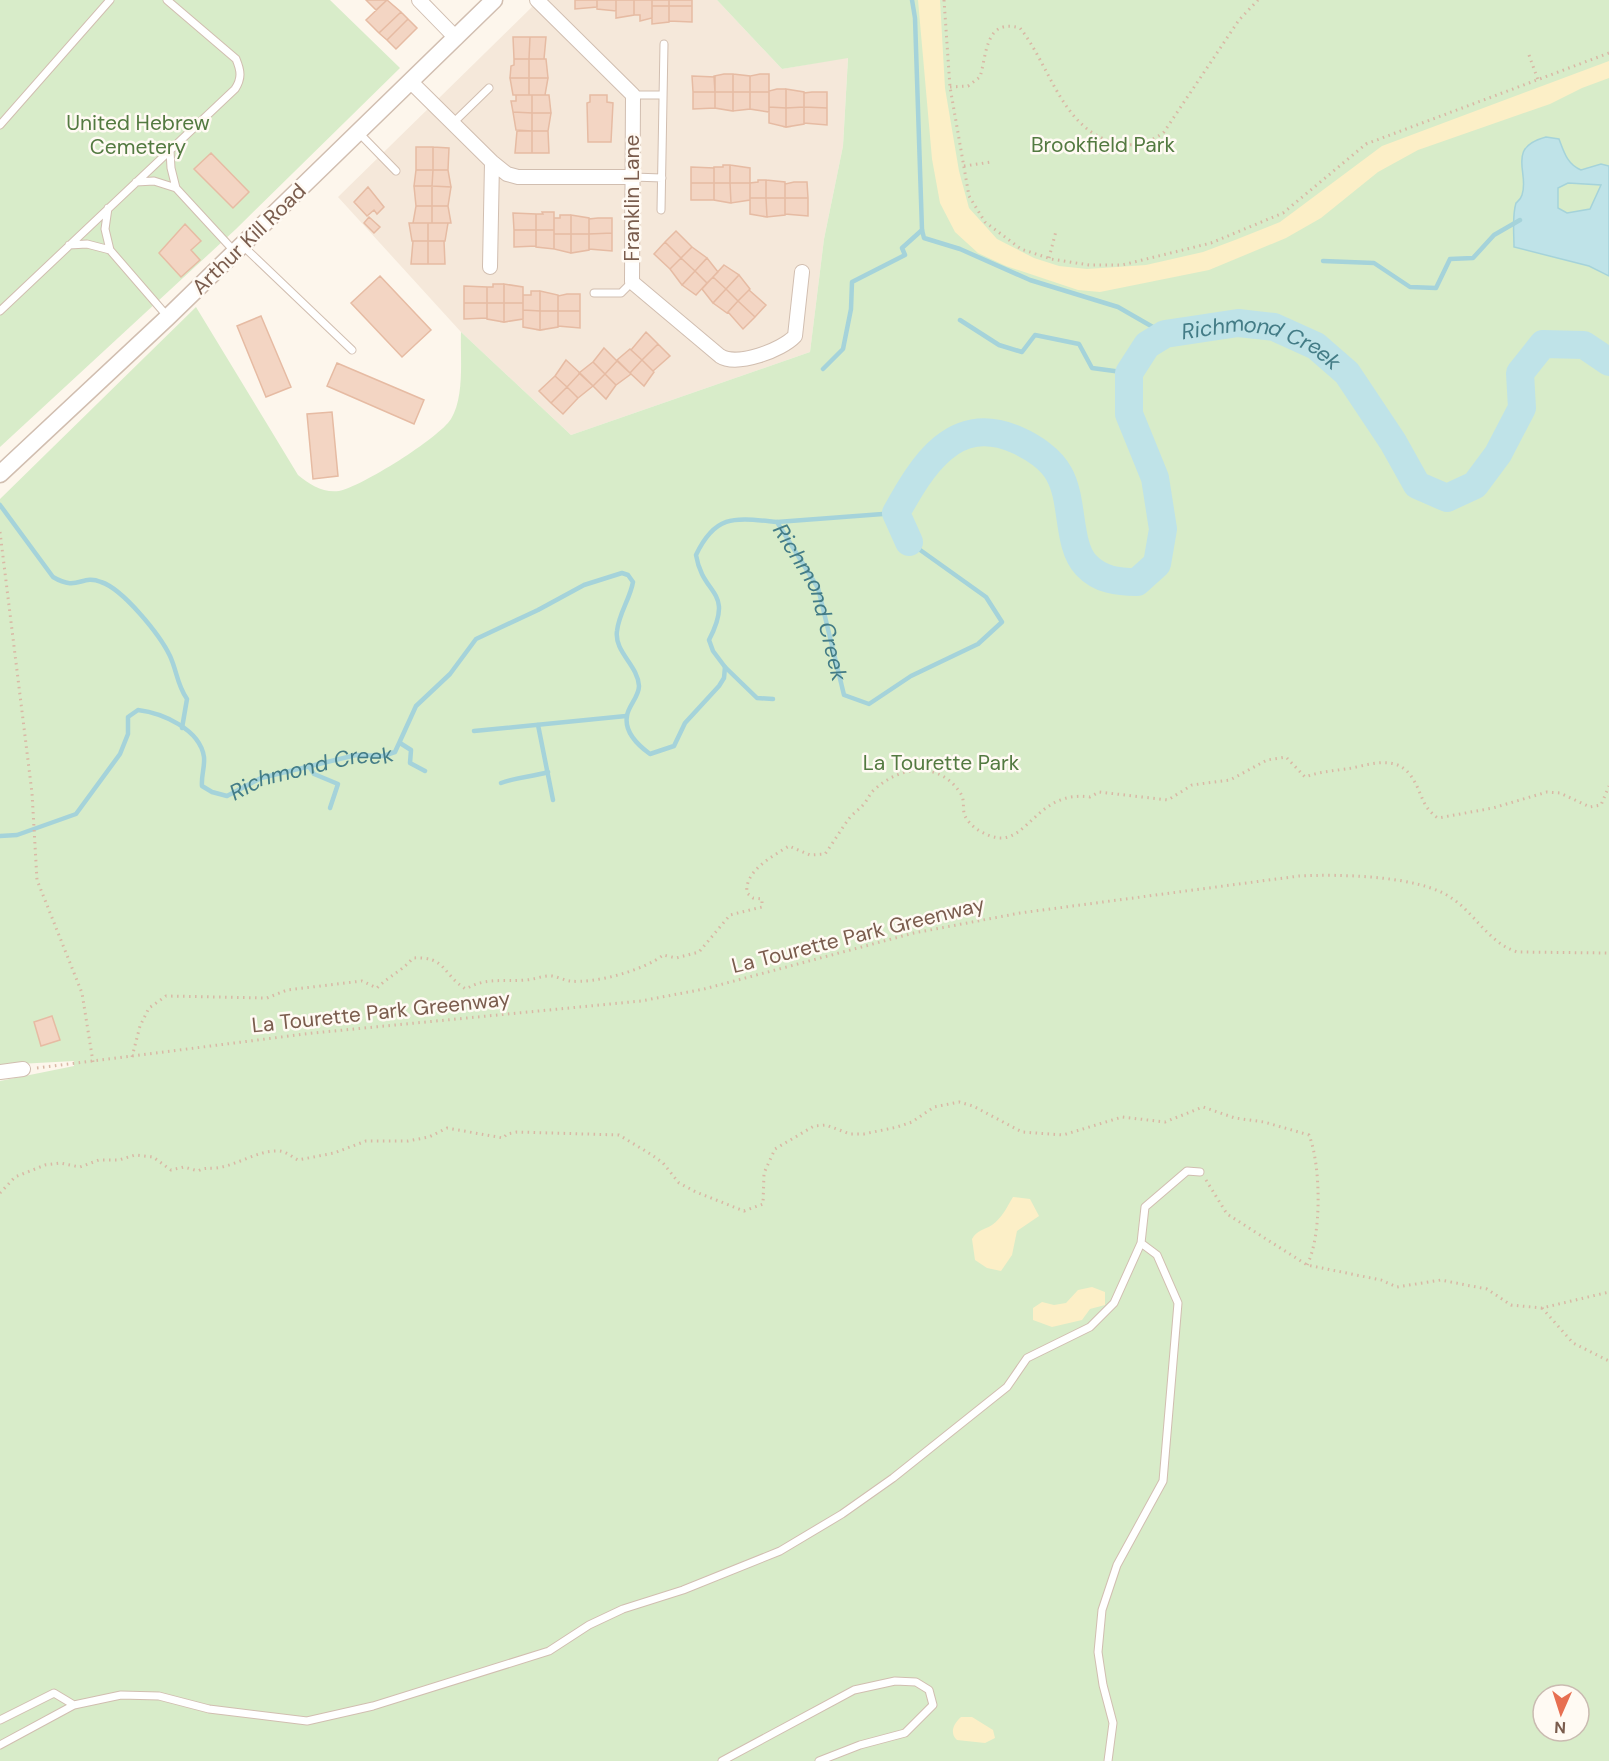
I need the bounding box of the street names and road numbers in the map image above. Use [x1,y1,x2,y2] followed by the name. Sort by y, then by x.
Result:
[618,134,646,261] street label: Franklin Lane
[186,177,312,301] street label: Arthur Kill Road
[729,890,988,980] street label: La Tourette Park Greenway
[250,984,512,1040] street label: La Tourette Park Greenway

